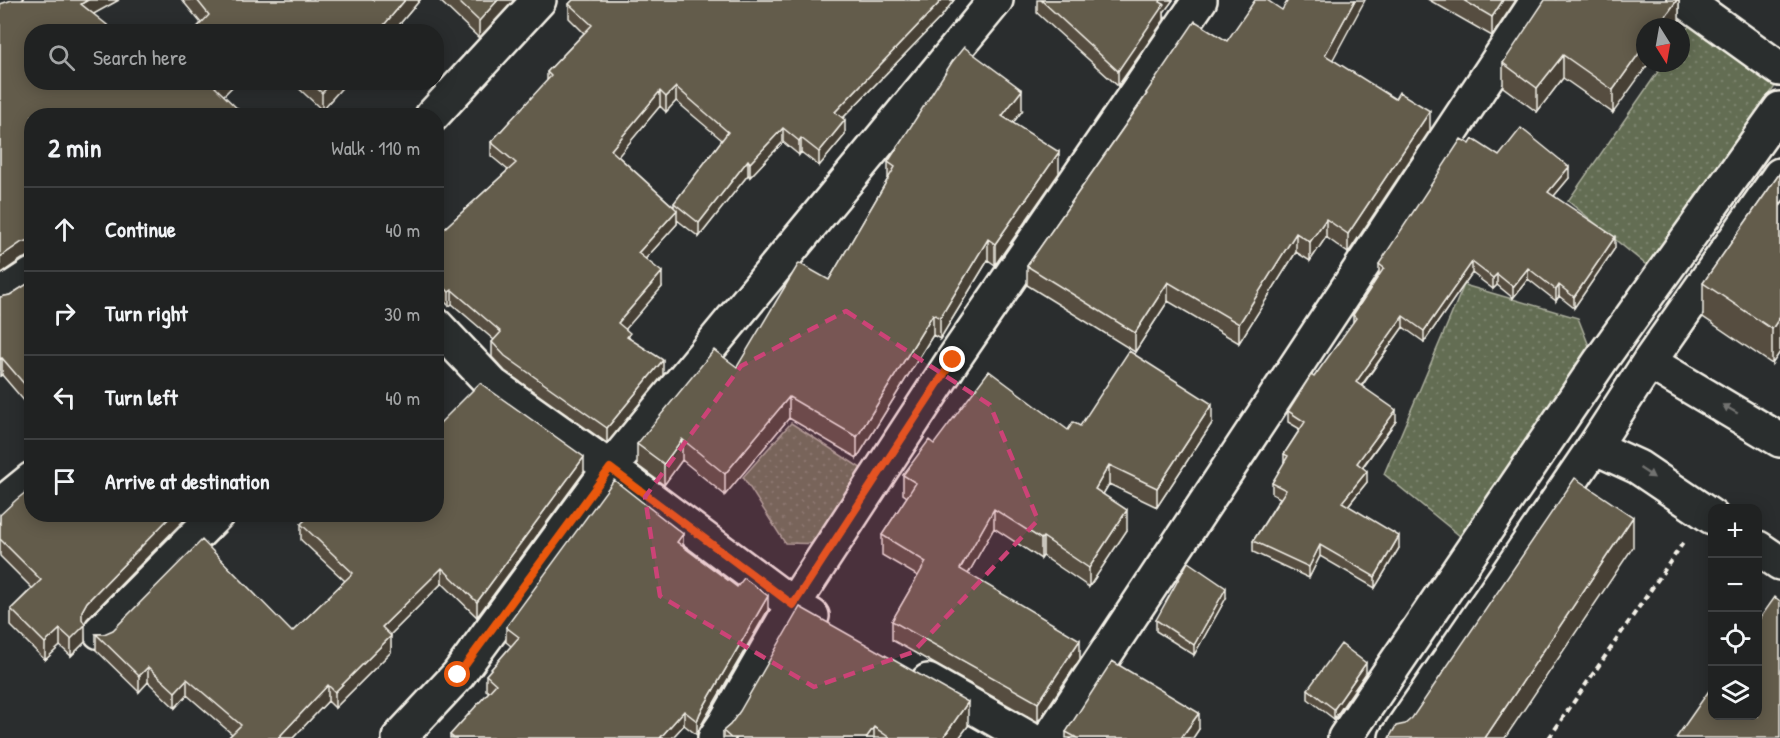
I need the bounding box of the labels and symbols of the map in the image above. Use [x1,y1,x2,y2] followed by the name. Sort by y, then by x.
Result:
[1636,18,1690,72] north arrow
[939,346,965,372] route end
[1722,404,1738,415] one-way arrow
[1638,467,1654,479] one-way arrow
[444,661,470,687] route start

